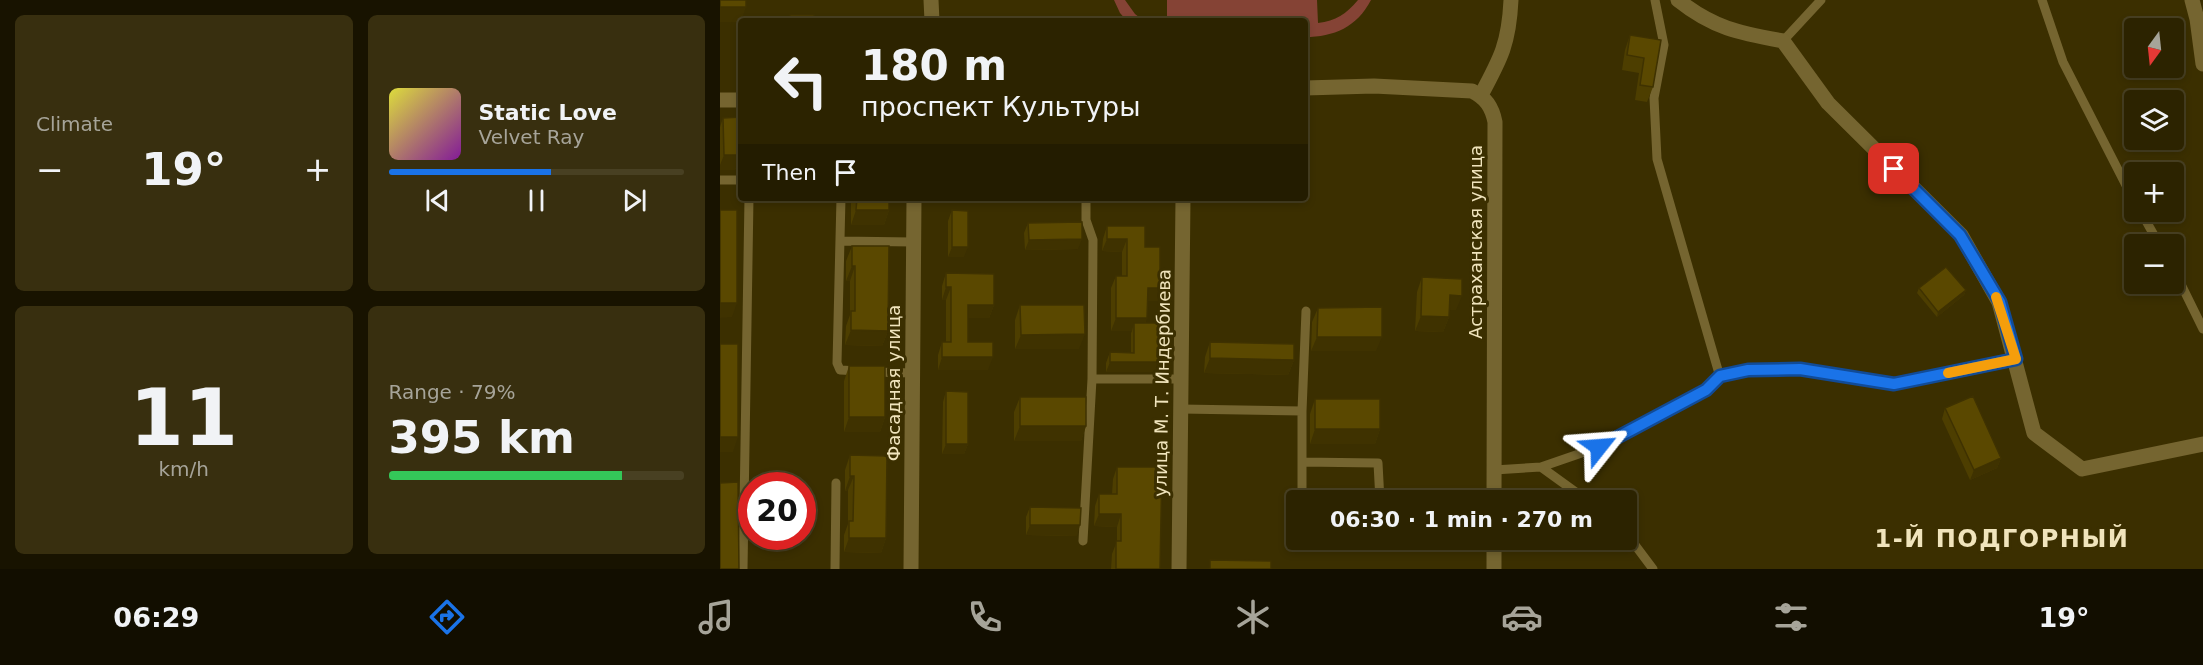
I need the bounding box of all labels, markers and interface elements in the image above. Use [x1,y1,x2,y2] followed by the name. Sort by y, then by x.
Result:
[2124,18,2184,78] north arrow
[2124,18,2184,294] map controls
[861,41,1007,90] text: 180 m
[762,42,840,120] icon: left
[2124,90,2184,150] button: layers
[861,91,1141,122] text: проспект Культуры
[479,100,617,125] text: Static Love
[36,112,113,136] text: Climate
[479,125,584,149] text: Velvet Ray
[141,143,226,196] text: 19°
[1868,143,1919,194] pin
[1465,145,1486,339] street label: Астраханская улица
[36,150,64,189] text: −
[304,150,332,189] text: +
[1877,152,1910,185] icon: arrive
[829,156,862,189] icon: arrive
[762,160,817,185] text: Then
[2124,162,2184,222] button: +
[421,184,454,217] icon: previous
[520,184,553,217] icon: pause
[618,184,651,217] icon: next
[2124,234,2184,294] button: −
[1150,269,1174,497] street label: улица М. Т. Индербиева
[883,305,904,461] street label: Фасадная улица
[129,373,238,463] text: 11
[389,380,515,404] text: Range · 79%
[389,411,575,464] text: 395 km
[1567,415,1631,479] position arrow
[159,457,209,481] text: km/h
[738,472,816,550] speed limit sign: 20
[1330,507,1593,532] text: 06:30 · 1 min · 270 m
[1875,524,2129,553] district label: 1-Й ПОДГОРНЫЙ
[426,596,468,638] icon: directions
[695,596,737,638] icon: music
[964,596,1006,638] icon: phone
[1232,596,1274,638] icon: climate
[1501,596,1543,638] icon: car
[1770,596,1812,638] icon: filters
[113,602,199,633] text: 06:29
[2038,602,2090,633] text: 19°

